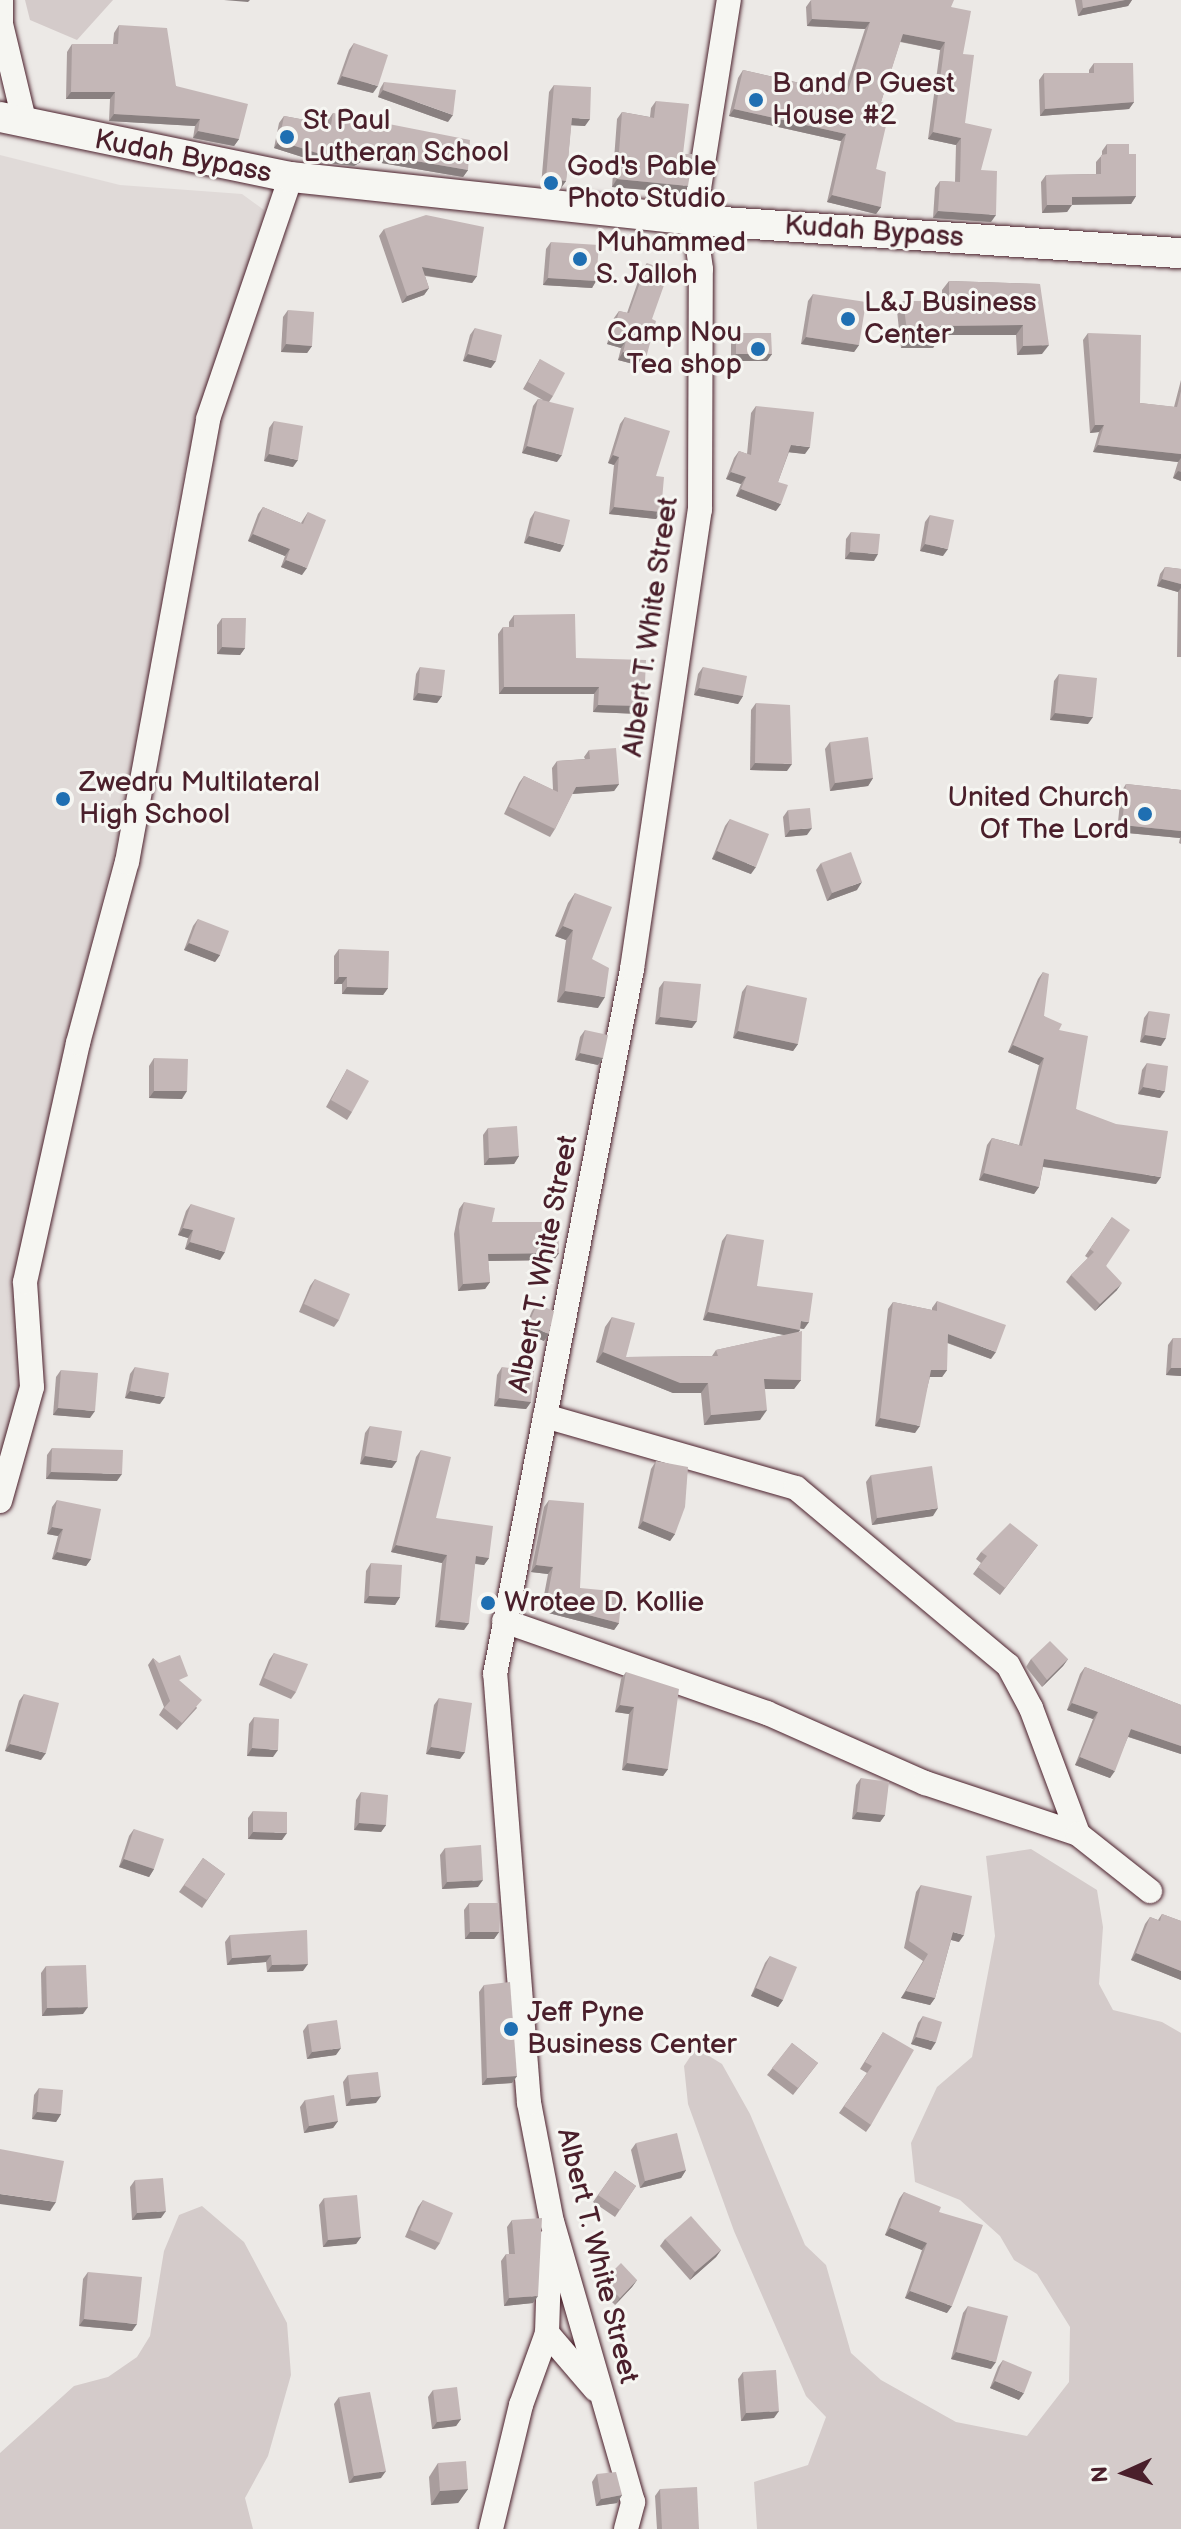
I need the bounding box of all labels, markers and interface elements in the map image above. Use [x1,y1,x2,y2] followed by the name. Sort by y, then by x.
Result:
[772,67,955,133] place label: B and P Guest House #2
[747,91,765,109] marker: B and P Guest House #2
[303,104,509,170] place label: St Paul Lutheran School
[92,123,274,191] street label: Kudah Bypass
[278,128,296,146] marker: St Paul Lutheran School
[567,150,726,216] place label: God's Pable Photo Studio
[542,174,560,192] marker: God's Pable Photo Studio
[783,209,965,255] street label: Kudah Bypass
[596,226,746,292] place label: Muhammed S. Jalloh
[571,250,589,268] marker: Muhammed S. Jalloh
[864,286,1037,352] place label: L&J Business Center
[839,310,857,328] marker: L&J Business Center
[607,316,742,382] place label: Camp Nou Tea shop
[749,340,767,358] marker: Camp Nou Tea shop
[616,494,686,760] street label: Albert T. White Street
[79,766,320,832] place label: Zwedru Multilateral High School
[947,781,1129,847] place label: United Church Of The Lord
[54,790,72,808] marker: Zwedru Multilateral High School
[1136,805,1154,823] marker: United Church Of The Lord
[502,1131,586,1397] street label: Albert T. White Street
[504,1586,704,1620] place label: Wrotee D. Kollie
[479,1594,497,1612] marker: Wrotee D. Kollie
[527,1996,737,2062] place label: Jeff Pyne Business Center
[502,2020,520,2038] marker: Jeff Pyne Business Center
[549,2124,645,2388] street label: Albert T. White Street
[1085,2433,1165,2513] north arrow
[1087,2465,1114,2483] text: N

